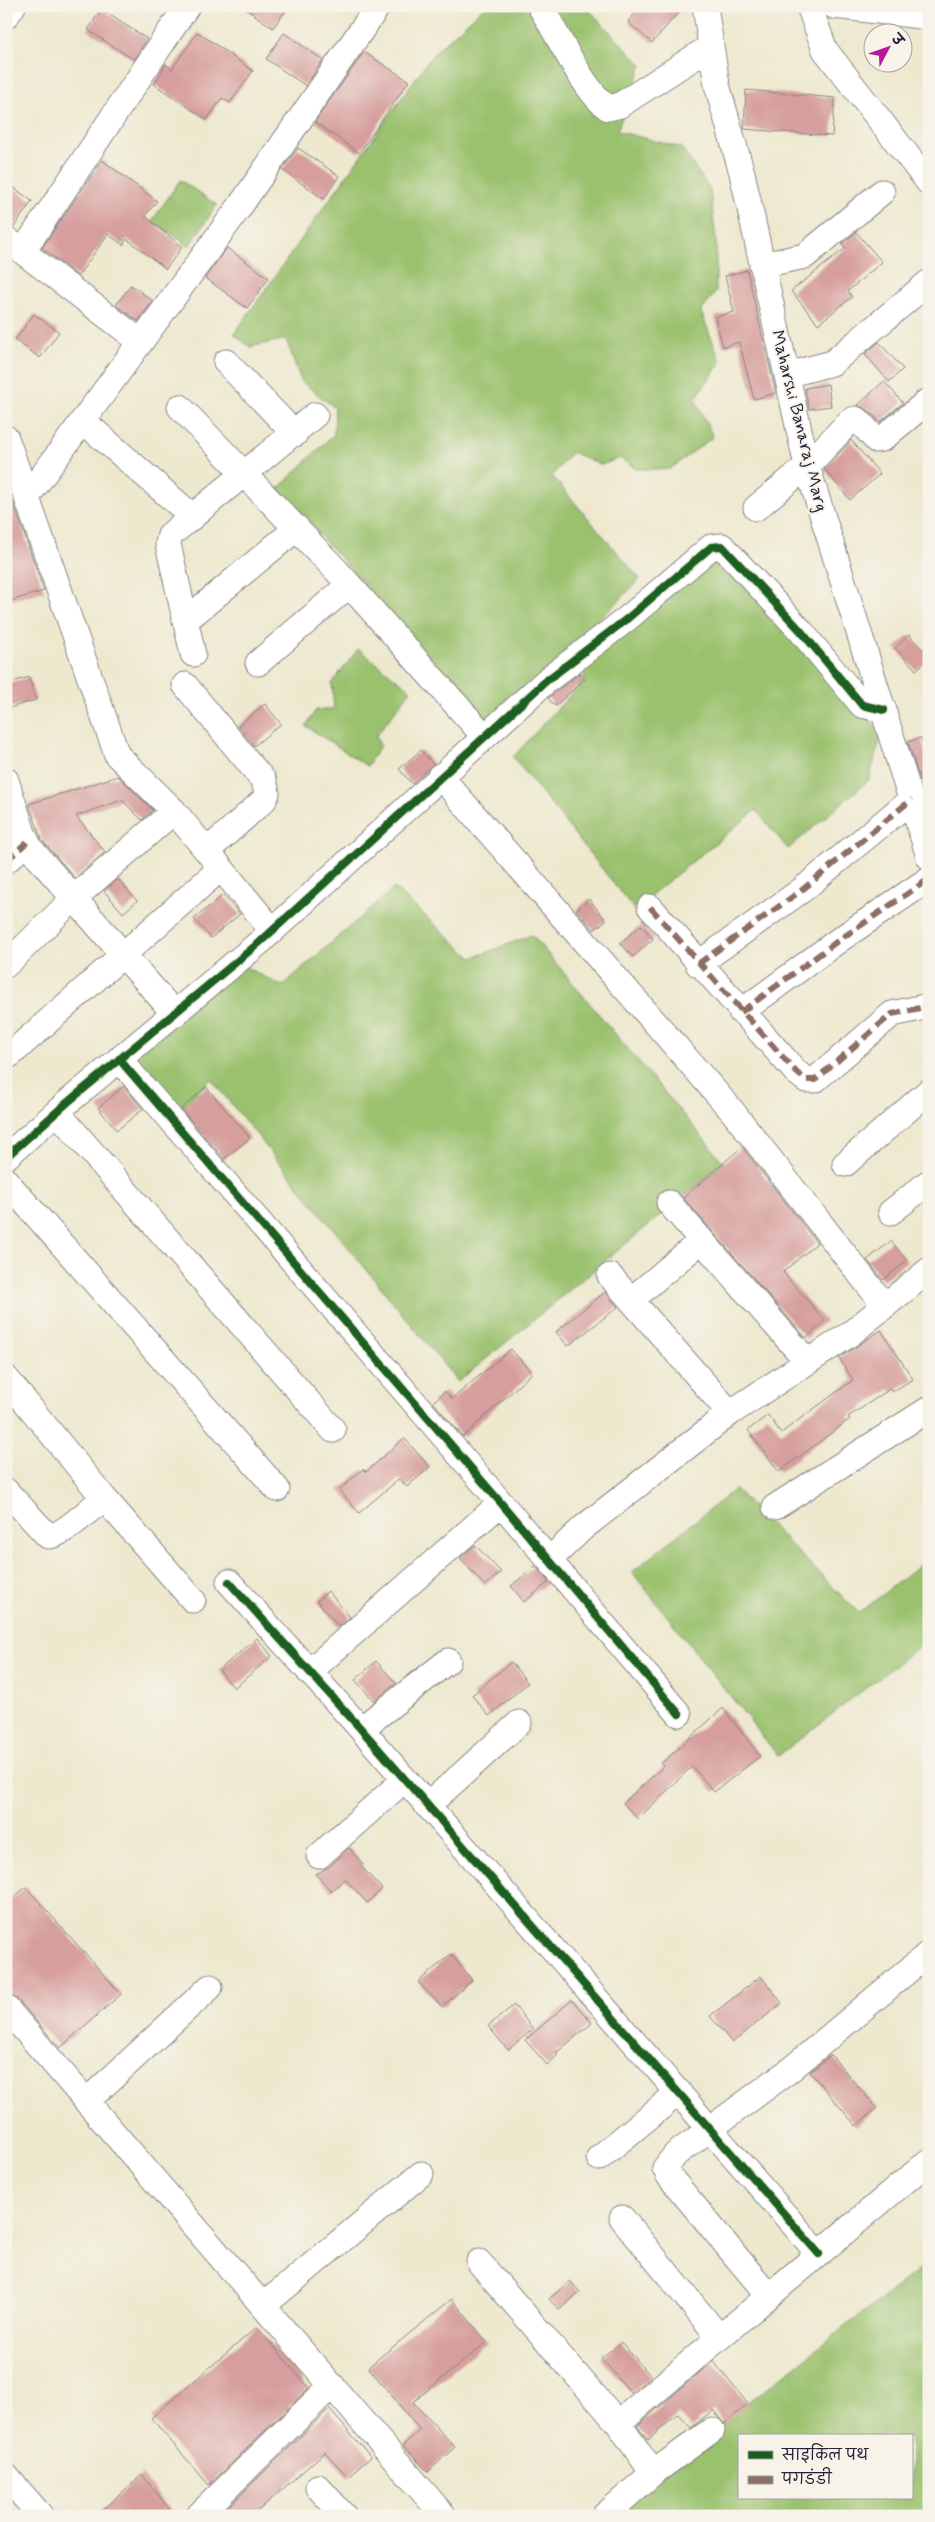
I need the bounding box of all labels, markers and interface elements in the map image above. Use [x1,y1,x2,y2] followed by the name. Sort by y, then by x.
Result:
[862,22,912,72] north arrow
[886,29,908,51] text: उ
[765,328,833,514] street label: Maharshi Banaraj Marg
[738,2434,912,2500] legend
[781,2443,869,2466] text: साइकिल पथ
[781,2467,832,2490] text: पगडंडी

